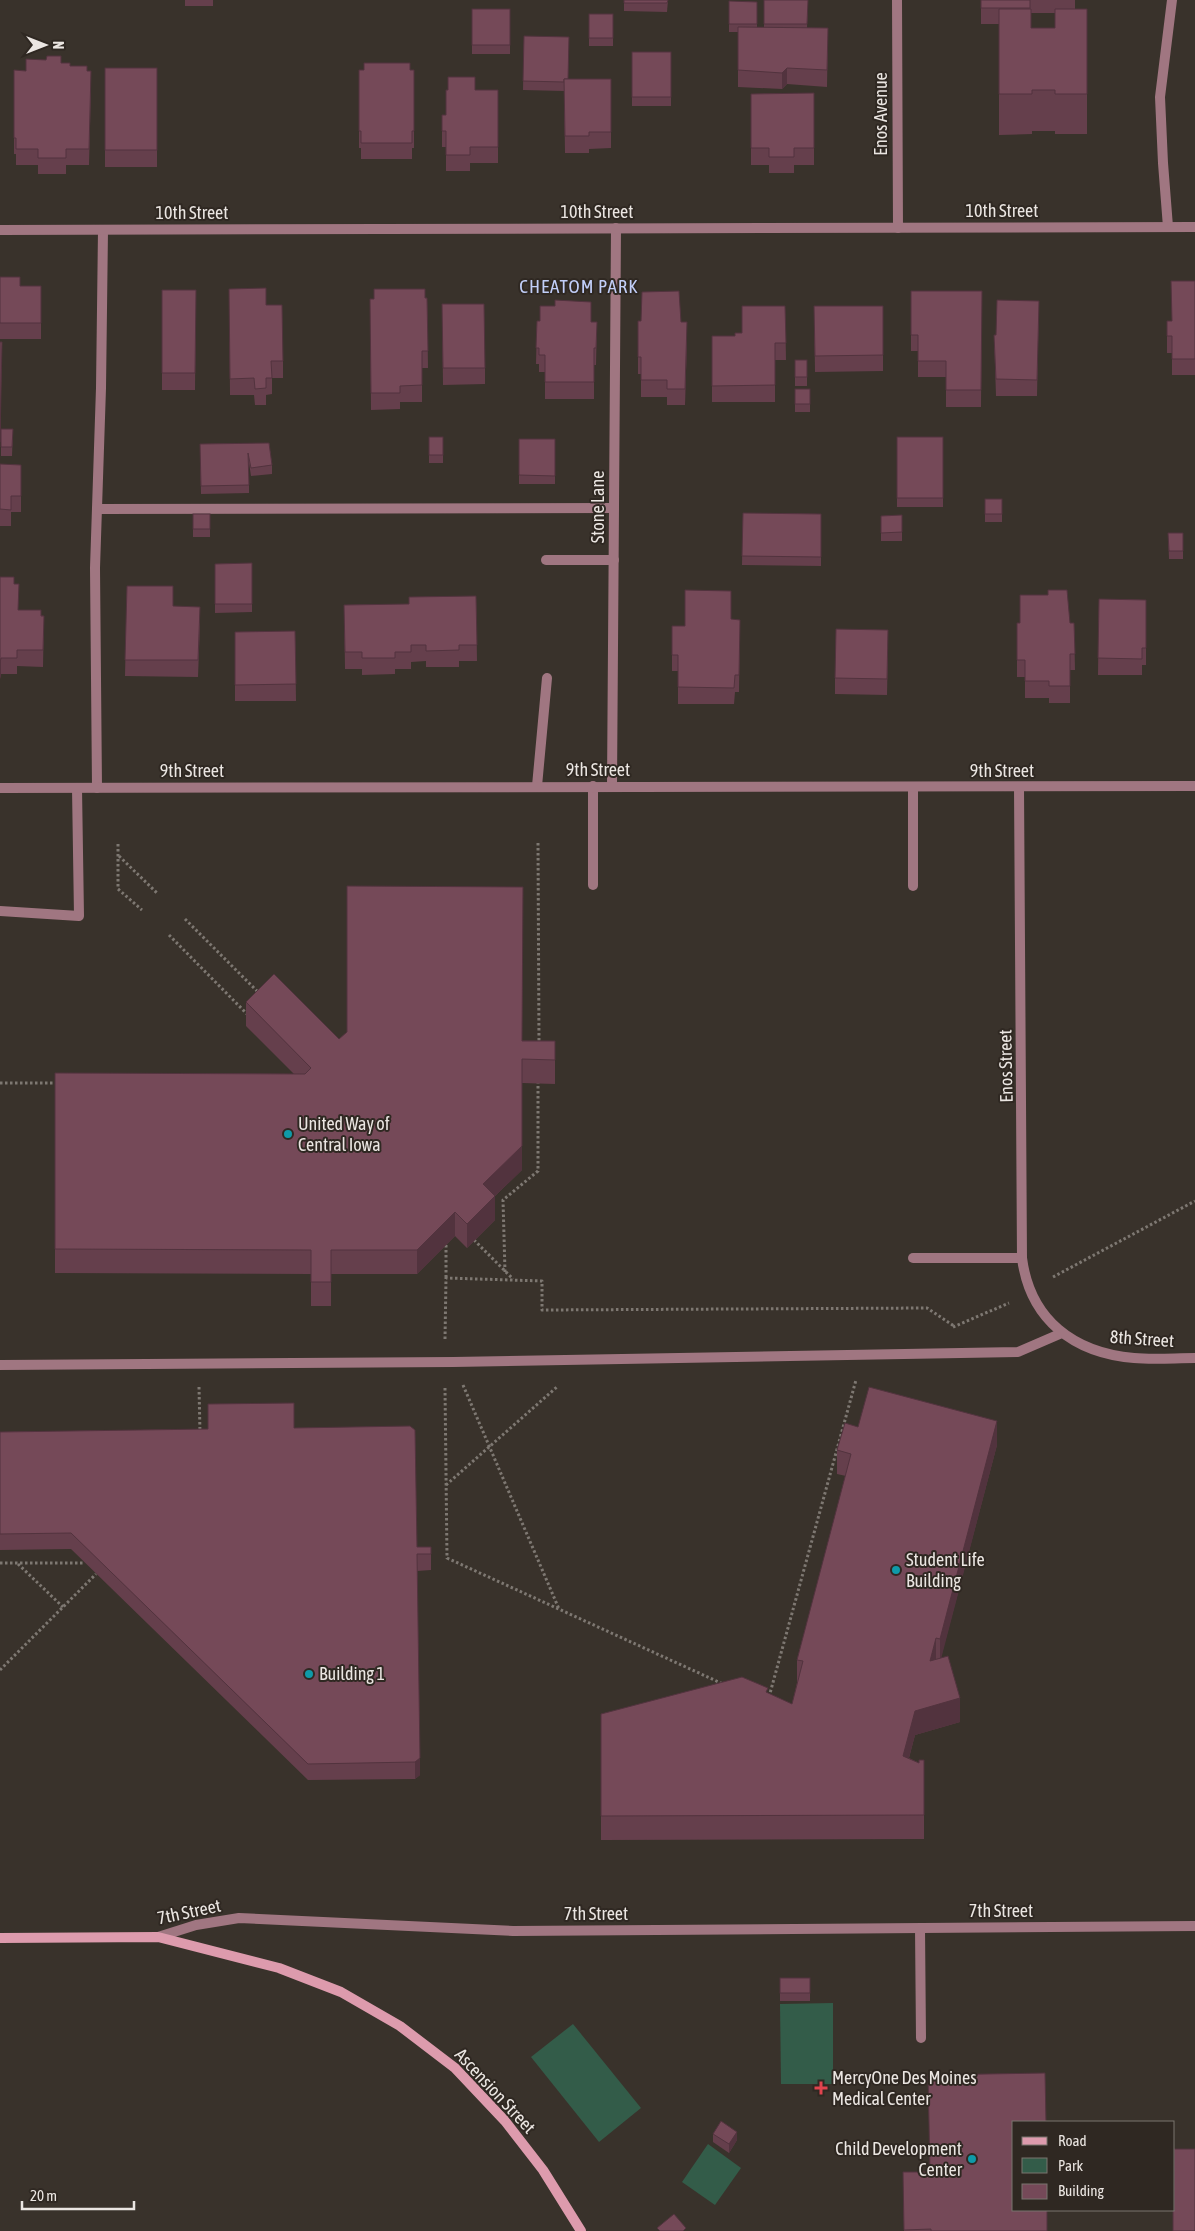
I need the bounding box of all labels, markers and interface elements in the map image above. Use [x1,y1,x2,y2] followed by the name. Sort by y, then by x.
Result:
[20,20,70,70] north arrow
[50,41,66,49] text: N
[870,72,891,156] street label: Enos Avenue
[966,200,1038,221] street label: 10th Street
[561,201,633,222] street label: 10th Street
[156,202,228,223] street label: 10th Street
[519,275,639,297] district label: CHEATOM PARK
[587,471,608,543] street label: Stone Lane
[566,759,630,780] street label: 9th Street
[160,760,224,781] street label: 9th Street
[970,760,1034,781] street label: 9th Street
[994,1029,1017,1103] street label: Enos Street
[298,1113,390,1155] place label: United Way of Central Iowa
[282,1128,294,1140] marker: United Way of Central Iowa
[1109,1326,1175,1351] street label: 8th Street
[906,1549,985,1591] place label: Student Life Building
[890,1564,902,1576] marker: Student Life Building
[319,1663,385,1684] place label: Building 1
[303,1668,315,1680] marker: Building 1
[155,1895,223,1928] street label: 7th Street
[969,1900,1033,1921] street label: 7th Street
[564,1903,628,1924] street label: 7th Street
[451,2044,540,2137] street label: Ascension Street
[832,2067,977,2109] place label: MercyOne Des Moines Medical Center
[814,2081,828,2095] marker: MercyOne Des Moines Medical Center
[1012,2121,1175,2211] legend
[1058,2132,1087,2149] text: Road
[835,2138,963,2180] place label: Child Development Center
[966,2153,978,2165] marker: Child Development Center
[1058,2157,1083,2174] text: Park
[22,2178,135,2210] scale bar
[1058,2182,1104,2199] text: Building
[30,2187,57,2204] text: 20 m

